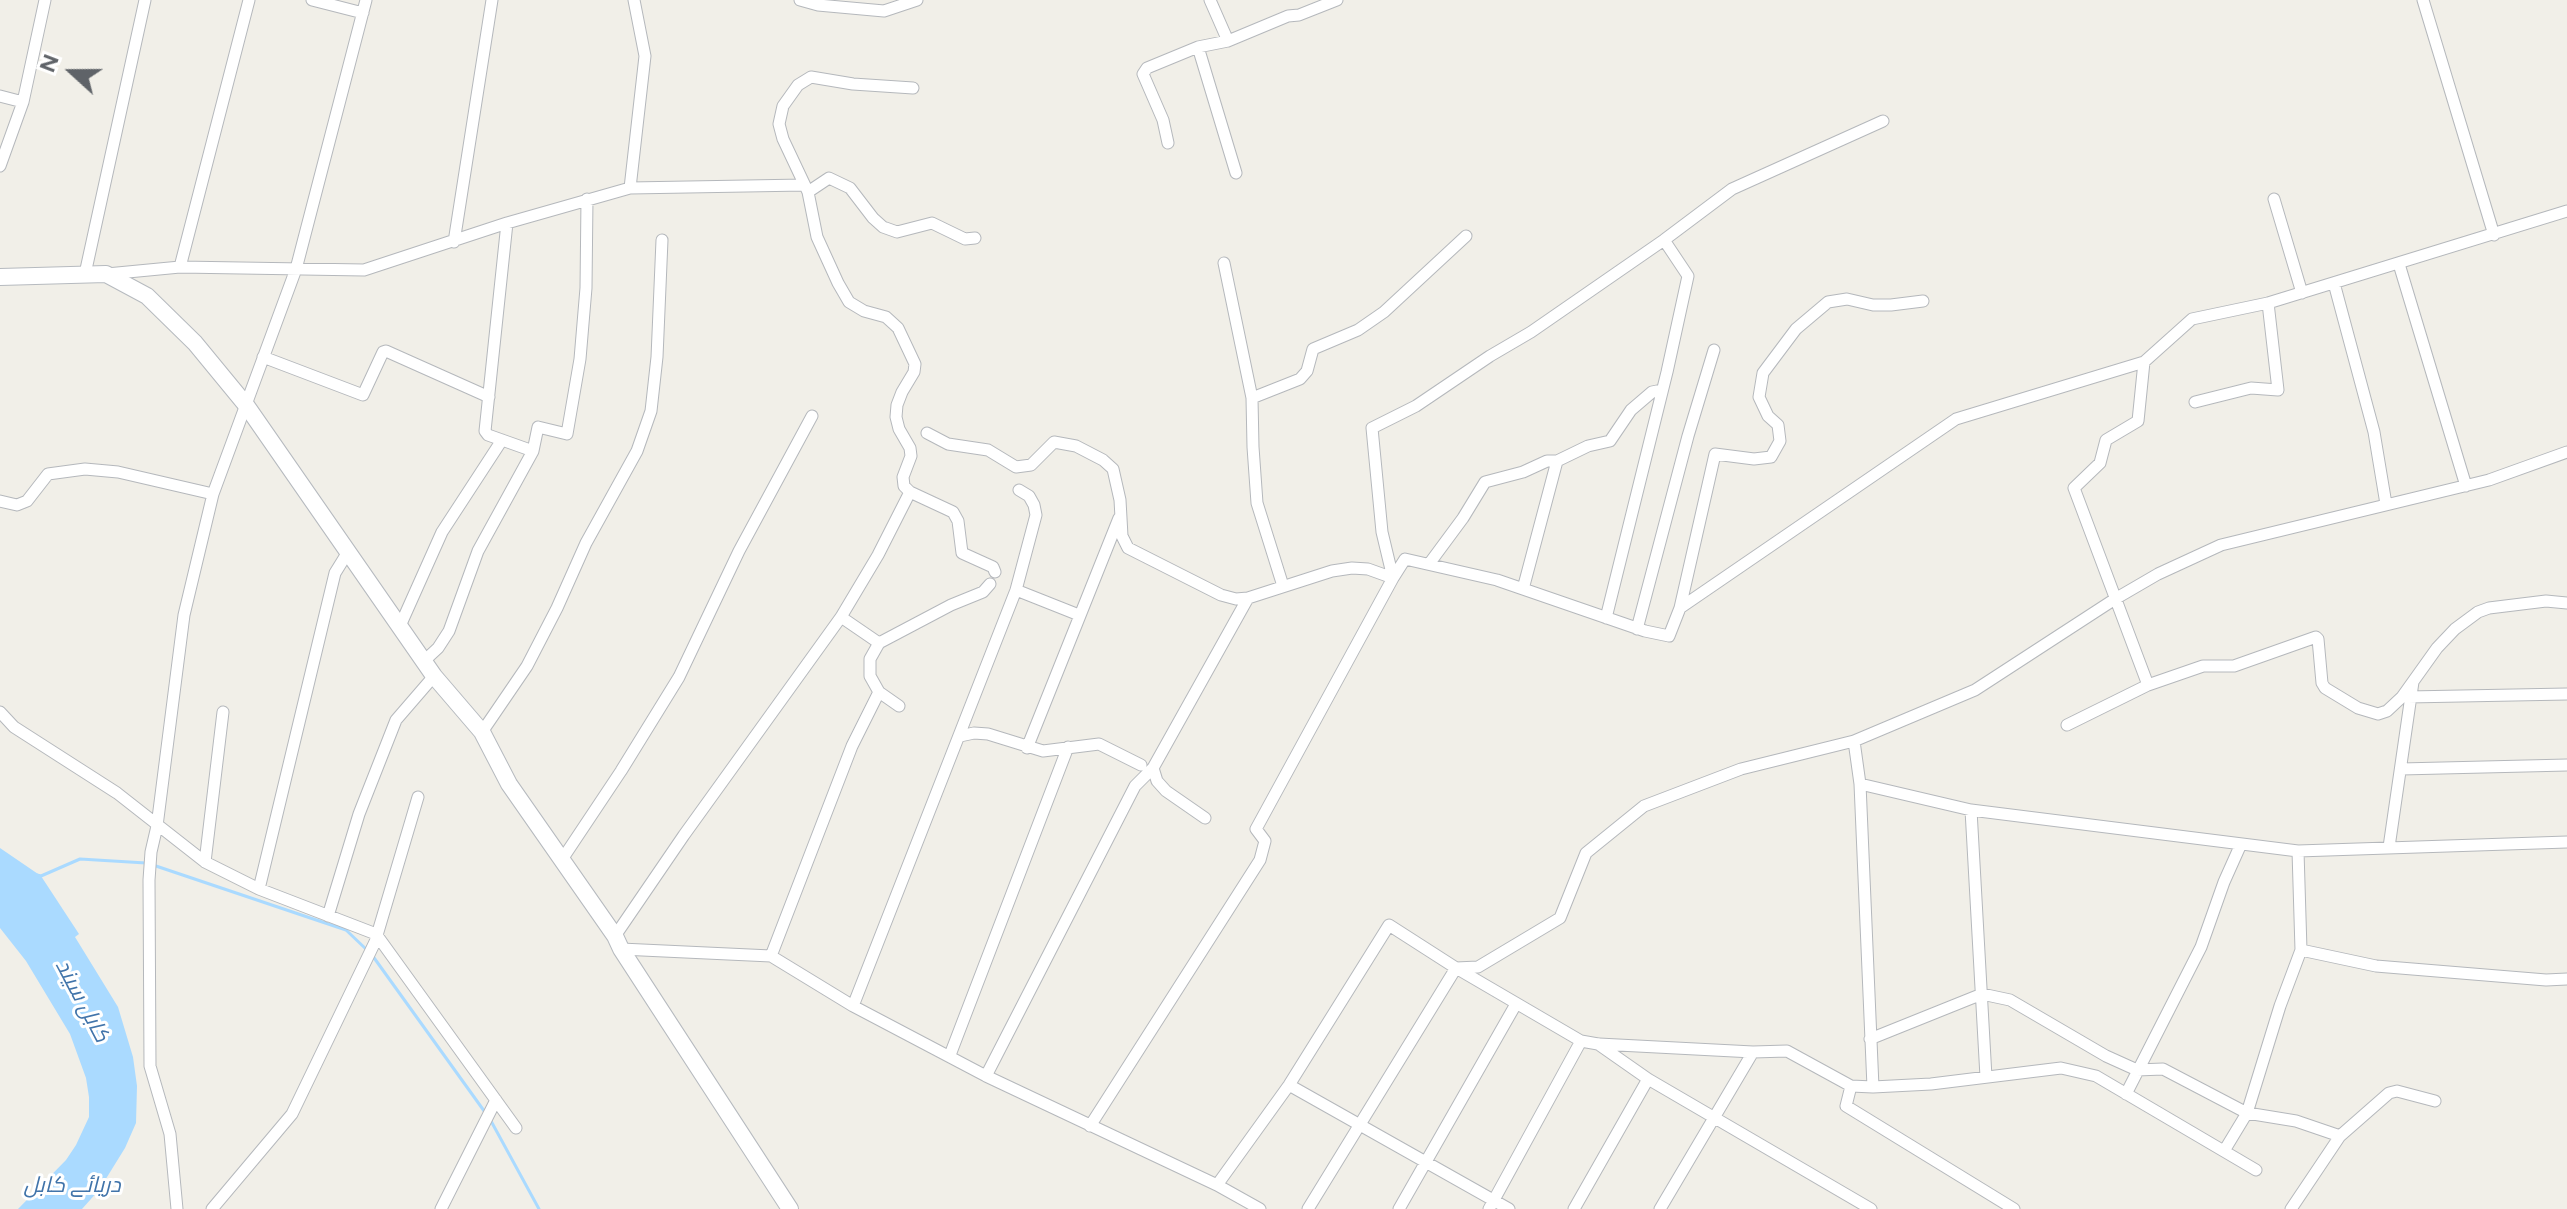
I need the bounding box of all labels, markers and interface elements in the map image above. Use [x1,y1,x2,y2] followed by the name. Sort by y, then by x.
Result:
[32,32,112,112] north arrow
[33,50,65,76] text: N
[49,955,115,1047] water label: کابل سيند
[23,1173,121,1199] water label: دریائے کابل

